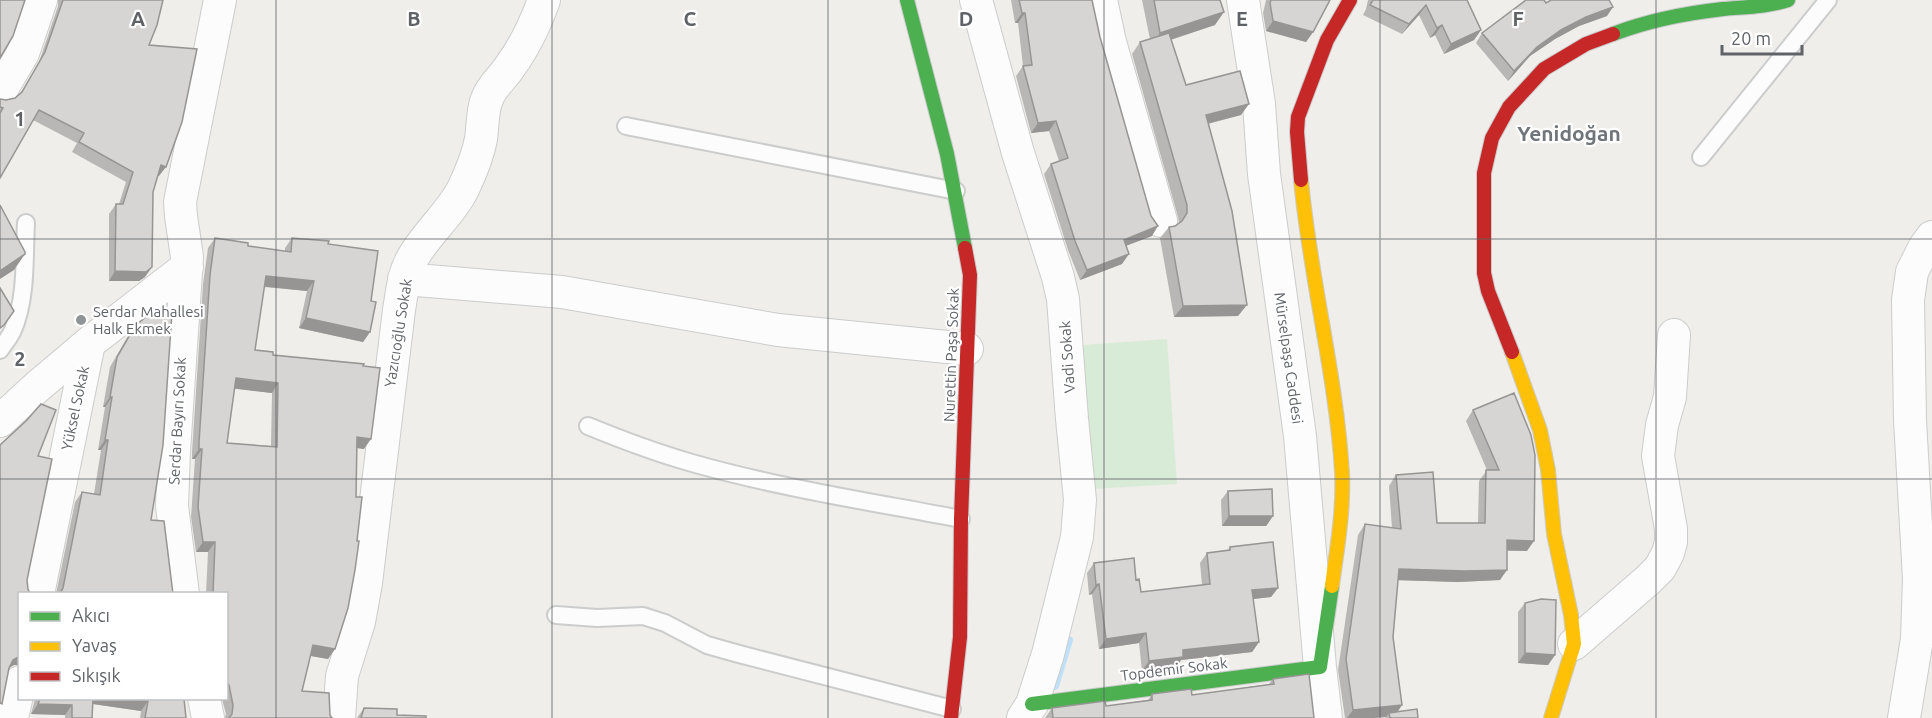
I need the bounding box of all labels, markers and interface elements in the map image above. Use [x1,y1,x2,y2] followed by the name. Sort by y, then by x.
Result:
[131,7,145,30] text: A
[407,7,421,30] text: B
[684,7,697,30] text: C
[959,7,973,30] text: D
[1236,7,1248,30] text: E
[1512,7,1524,30] text: F
[1722,18,1802,56] scale bar
[1731,28,1771,48] text: 20 m
[14,107,26,130] text: 1
[1517,121,1621,145] district label: Yenidoğan
[381,277,415,389] street label: Yazıcıoğlu Sokak
[940,287,962,422] street label: Nurettin Paşa Sokak
[1271,291,1307,425] street label: Mürselpaşa Caddesi
[93,303,204,337] place label: Serdar Mahallesi Halk Ekmek
[74,313,88,327] marker: Serdar Mahallesi Halk Ekmek
[1056,320,1078,394] street label: Vadi Sokak
[14,347,26,370] text: 2
[165,356,189,485] street label: Serdar Bayırı Sokak
[58,364,92,452] street label: Yüksel Sokak
[18,592,228,700] legend
[72,605,110,625] text: Akıcı
[72,635,117,655] text: Yavaş
[1120,654,1229,684] street label: Topdemir Sokak
[72,665,121,685] text: Sıkışık

